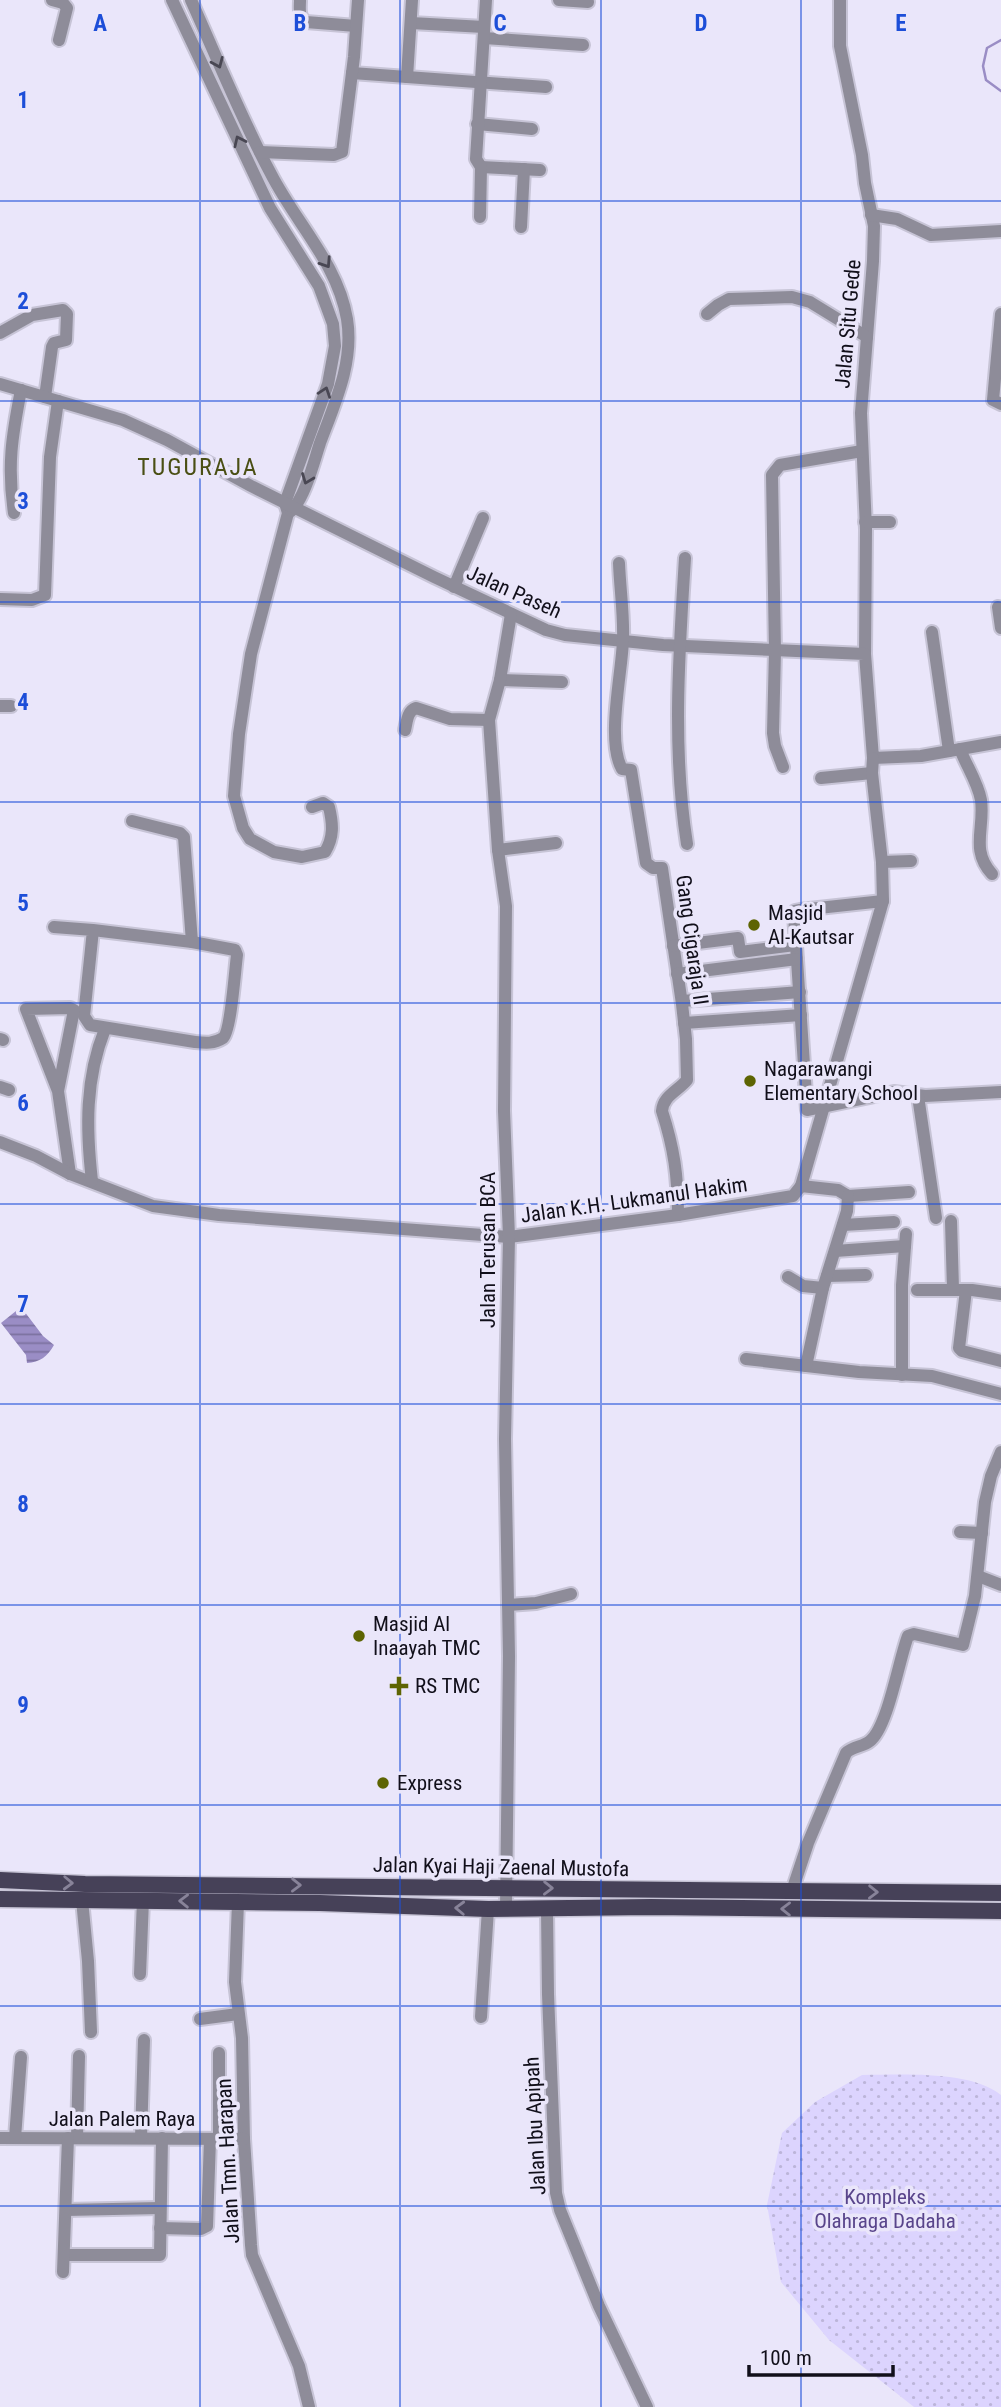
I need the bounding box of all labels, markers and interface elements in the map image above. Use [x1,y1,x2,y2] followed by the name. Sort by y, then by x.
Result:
[93,10,107,37] text: A
[294,10,306,37] text: B
[493,10,507,37] text: C
[695,10,708,37] text: D
[895,10,907,37] text: E
[210,55,224,68] one-way arrow
[17,87,29,114] text: 1
[233,136,247,148] one-way arrow
[317,255,330,268] one-way arrow
[830,258,866,390] street label: Jalan Situ Gede
[17,288,29,315] text: 2
[317,387,331,399] one-way arrow
[137,453,259,481] district label: TUGURAJA
[301,472,315,484] one-way arrow
[17,488,29,515] text: 3
[463,560,565,624] street label: Jalan Paseh
[17,689,29,716] text: 4
[671,873,713,1007] street label: Gang Cigaraja II
[17,890,29,917] text: 5
[768,901,854,949] place label: Masjid Al-Kautsar
[746,917,762,933] marker: Masjid Al-Kautsar
[764,1057,918,1105] place label: Nagarawangi Elementary School
[742,1073,758,1089] marker: Nagarawangi Elementary School
[17,1090,29,1117] text: 6
[476,1172,500,1328] street label: Jalan Terusan BCA
[519,1172,749,1228] street label: Jalan K.H. Lukmanul Hakim
[17,1291,29,1318] text: 7
[17,1491,29,1518] text: 8
[373,1612,480,1660] place label: Masjid Al Inaayah TMC
[351,1628,367,1644] marker: Masjid Al Inaayah TMC
[415,1674,480,1698] place label: RS TMC
[389,1676,409,1696] marker: RS TMC
[17,1692,29,1719] text: 9
[397,1771,462,1795] place label: Express
[375,1775,391,1791] marker: Express
[373,1853,629,1881] street label: Jalan Kyai Haji Zaenal Mustofa
[63,1875,74,1890] one-way arrow
[290,1878,301,1893] one-way arrow
[543,1880,553,1896] one-way arrow
[868,1884,879,1899] one-way arrow
[178,1893,189,1909] one-way arrow
[455,1900,466,1915] one-way arrow
[780,1901,791,1917] one-way arrow
[519,2056,551,2196] street label: Jalan Ibu Apipah
[212,2078,244,2244] street label: Jalan Tmn. Harapan
[49,2107,195,2131] street label: Jalan Palem Raya
[814,2185,956,2233] park label: Kompleks Olahraga Dadaha
[749,2334,892,2378] scale bar
[760,2346,812,2370] text: 100 m

